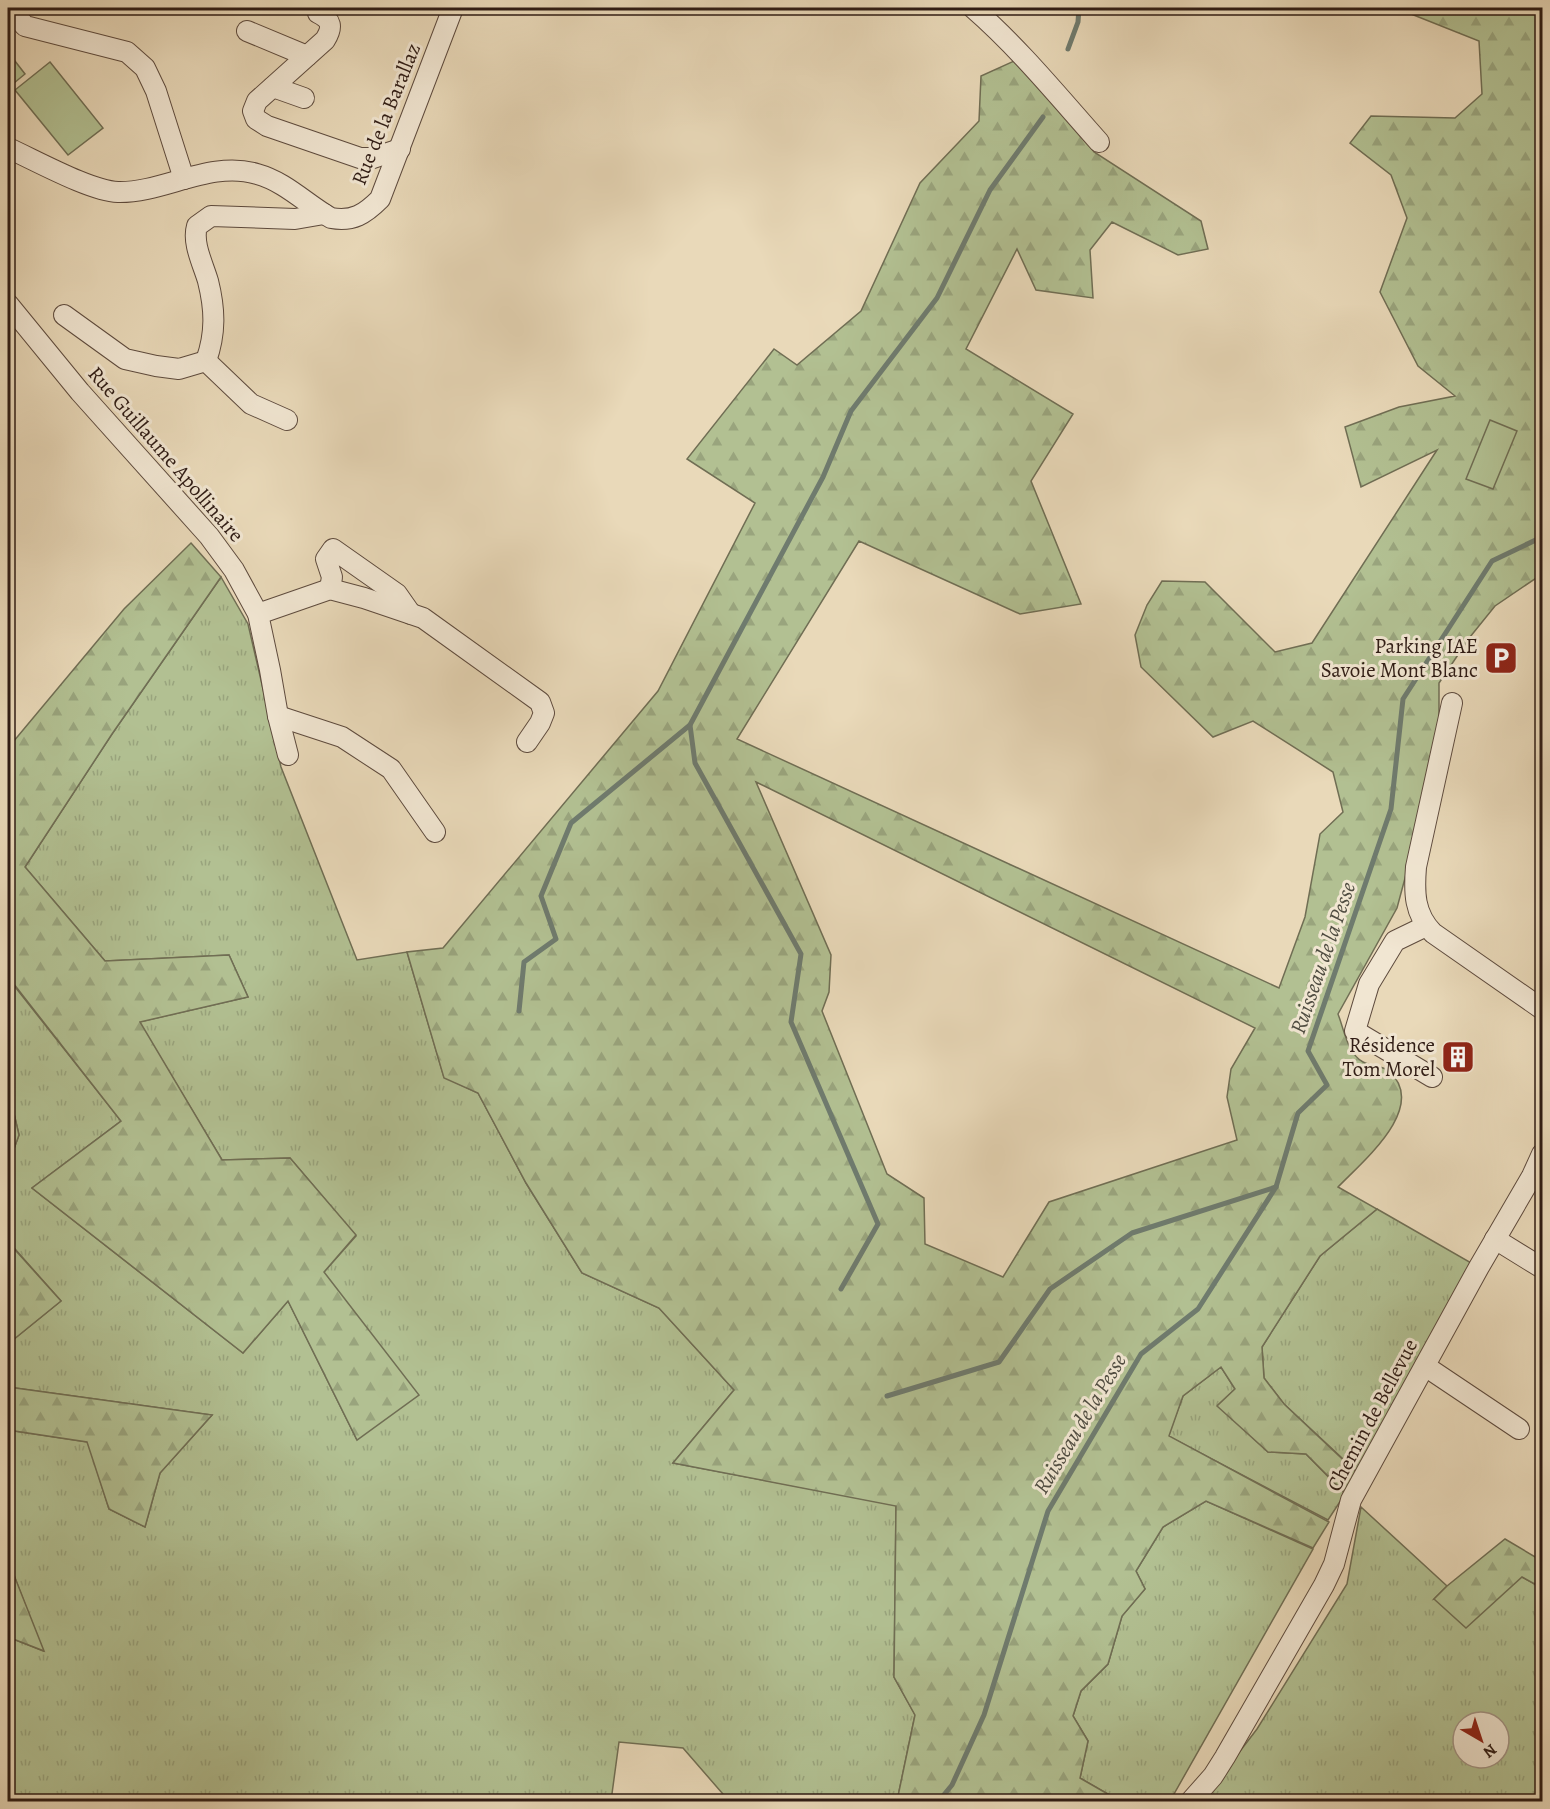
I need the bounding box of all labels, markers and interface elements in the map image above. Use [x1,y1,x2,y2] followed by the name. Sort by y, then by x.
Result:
[345,39,427,189] street label: Rue de la Barallaz
[82,360,250,548] street label: Rue Guillaume Apollinaire
[1321,632,1478,684] place label: Parking IAE Savoie Mont Blanc
[1483,640,1519,676] parking icon: Parking IAE Savoie Mont Blanc
[1283,878,1363,1038] water label: Ruisseau de la Pesse
[1343,1031,1435,1083] place label: Résidence Tom Morel
[1440,1039,1476,1075] building icon: Résidence Tom Morel
[1320,1334,1424,1496] street label: Chemin de Bellevue
[1026,1348,1134,1500] water label: Ruisseau de la Pesse
[1451,1710,1511,1770] north arrow
[1478,1739,1501,1763] text: N

